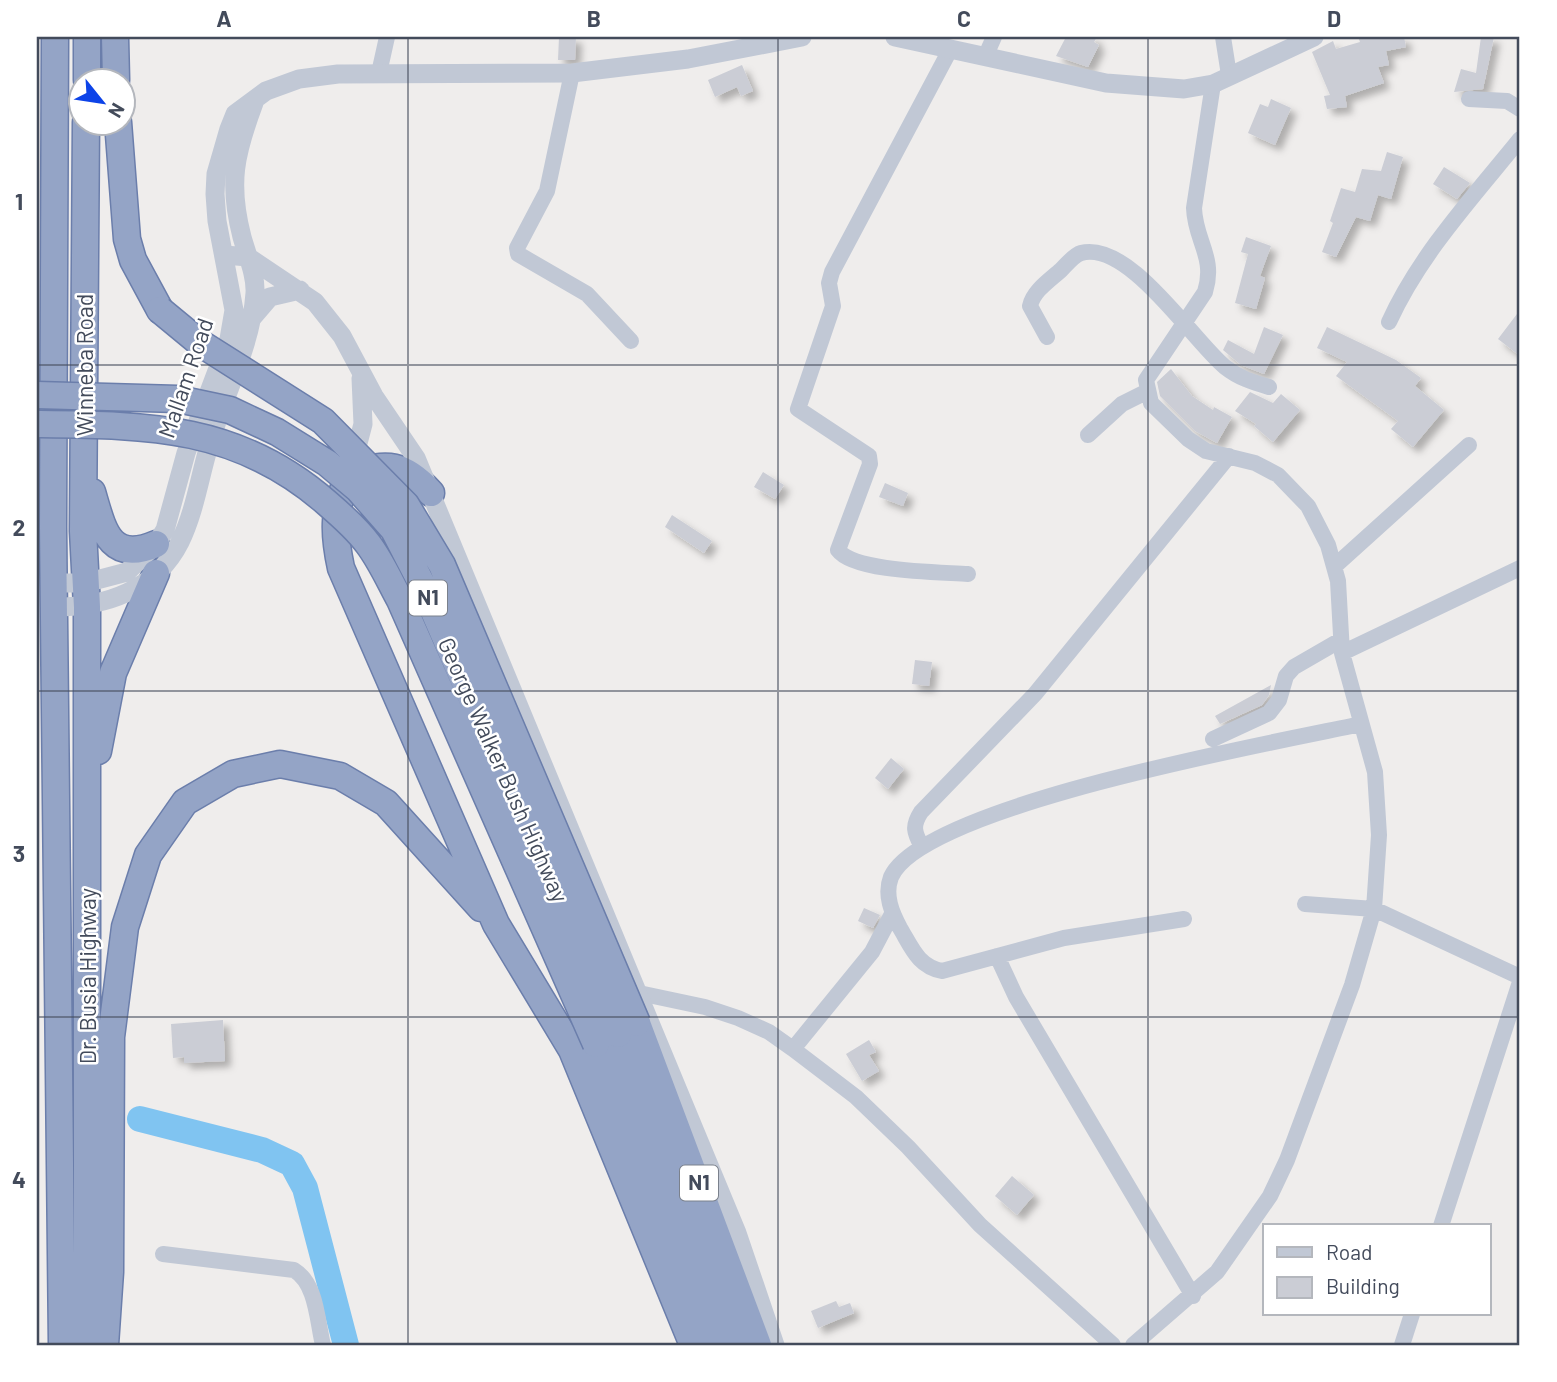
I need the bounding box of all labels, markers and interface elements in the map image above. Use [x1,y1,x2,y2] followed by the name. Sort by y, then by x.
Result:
[216,4,232,32] text: A
[587,4,601,32] text: B
[957,4,971,32] text: C
[1327,4,1341,32] text: D
[66,66,136,136] north arrow
[104,100,130,122] text: N
[15,187,23,215] text: 1
[70,294,98,436] street label: Winneba Road
[151,314,219,441] street label: Mallam Road
[13,513,25,541] text: 2
[409,580,447,616] road number: N1
[433,633,575,907] street label: George Walker Bush Highway
[13,839,25,867] text: 3
[73,887,101,1064] street label: Dr. Busia Highway
[12,1165,26,1193] text: 4
[680,1166,718,1200] road number: N1
[1263,1224,1490,1316] legend
[1326,1239,1372,1264] text: Road
[1326,1273,1400,1298] text: Building

